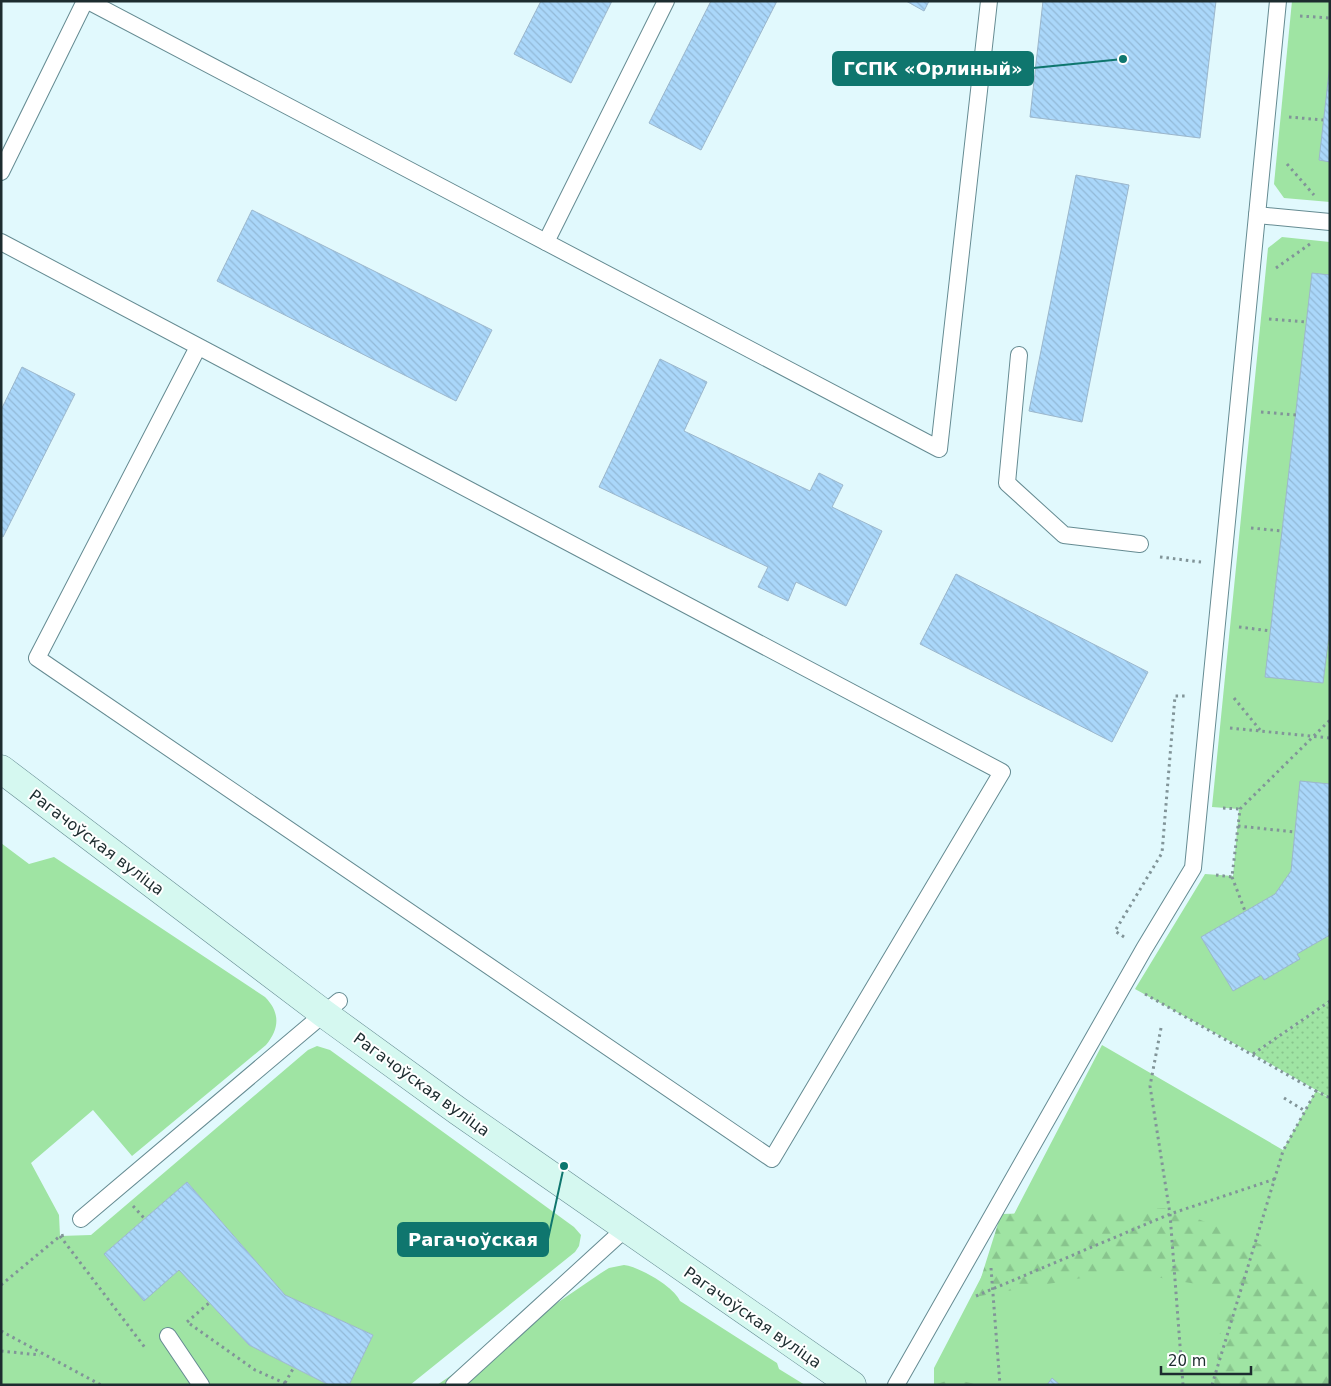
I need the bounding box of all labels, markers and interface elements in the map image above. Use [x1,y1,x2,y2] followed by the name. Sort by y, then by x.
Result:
[833,52,1033,85] callout: ГСПК «Орлиный»
[843,58,1023,79] text: ГСПК «Орлиный»
[26,786,168,899] street label: Рагачоўская вуліца
[350,1029,493,1140] street label: Рагачоўская вуліца
[398,1223,548,1256] callout: Рагачоўская
[408,1229,538,1250] text: Рагачоўская
[680,1263,825,1372] street label: Рагачоўская вуліца
[1161,1344,1251,1376] scale bar
[1168,1352,1206,1370] text: 20 m

